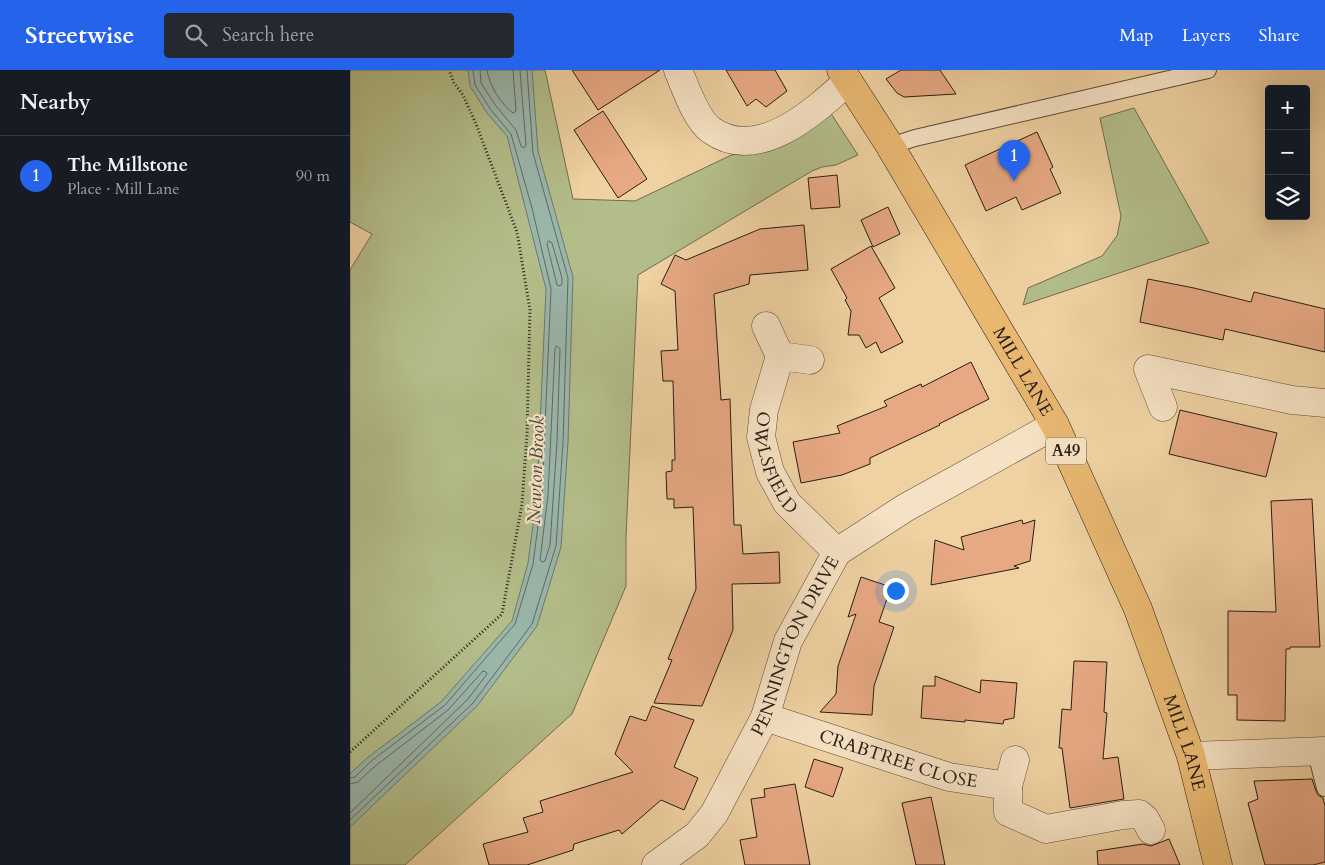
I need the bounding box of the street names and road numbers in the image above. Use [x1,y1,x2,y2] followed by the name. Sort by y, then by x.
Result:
[987,322,1059,421] street label: MILL LANE
[747,410,804,520] street label: OWLSFIELD
[1046,438,1086,464] road number: A49
[745,551,845,740] street label: PENNINGTON DRIVE
[1157,691,1212,793] street label: MILL LANE
[816,723,979,794] street label: CRABTREE CLOSE

